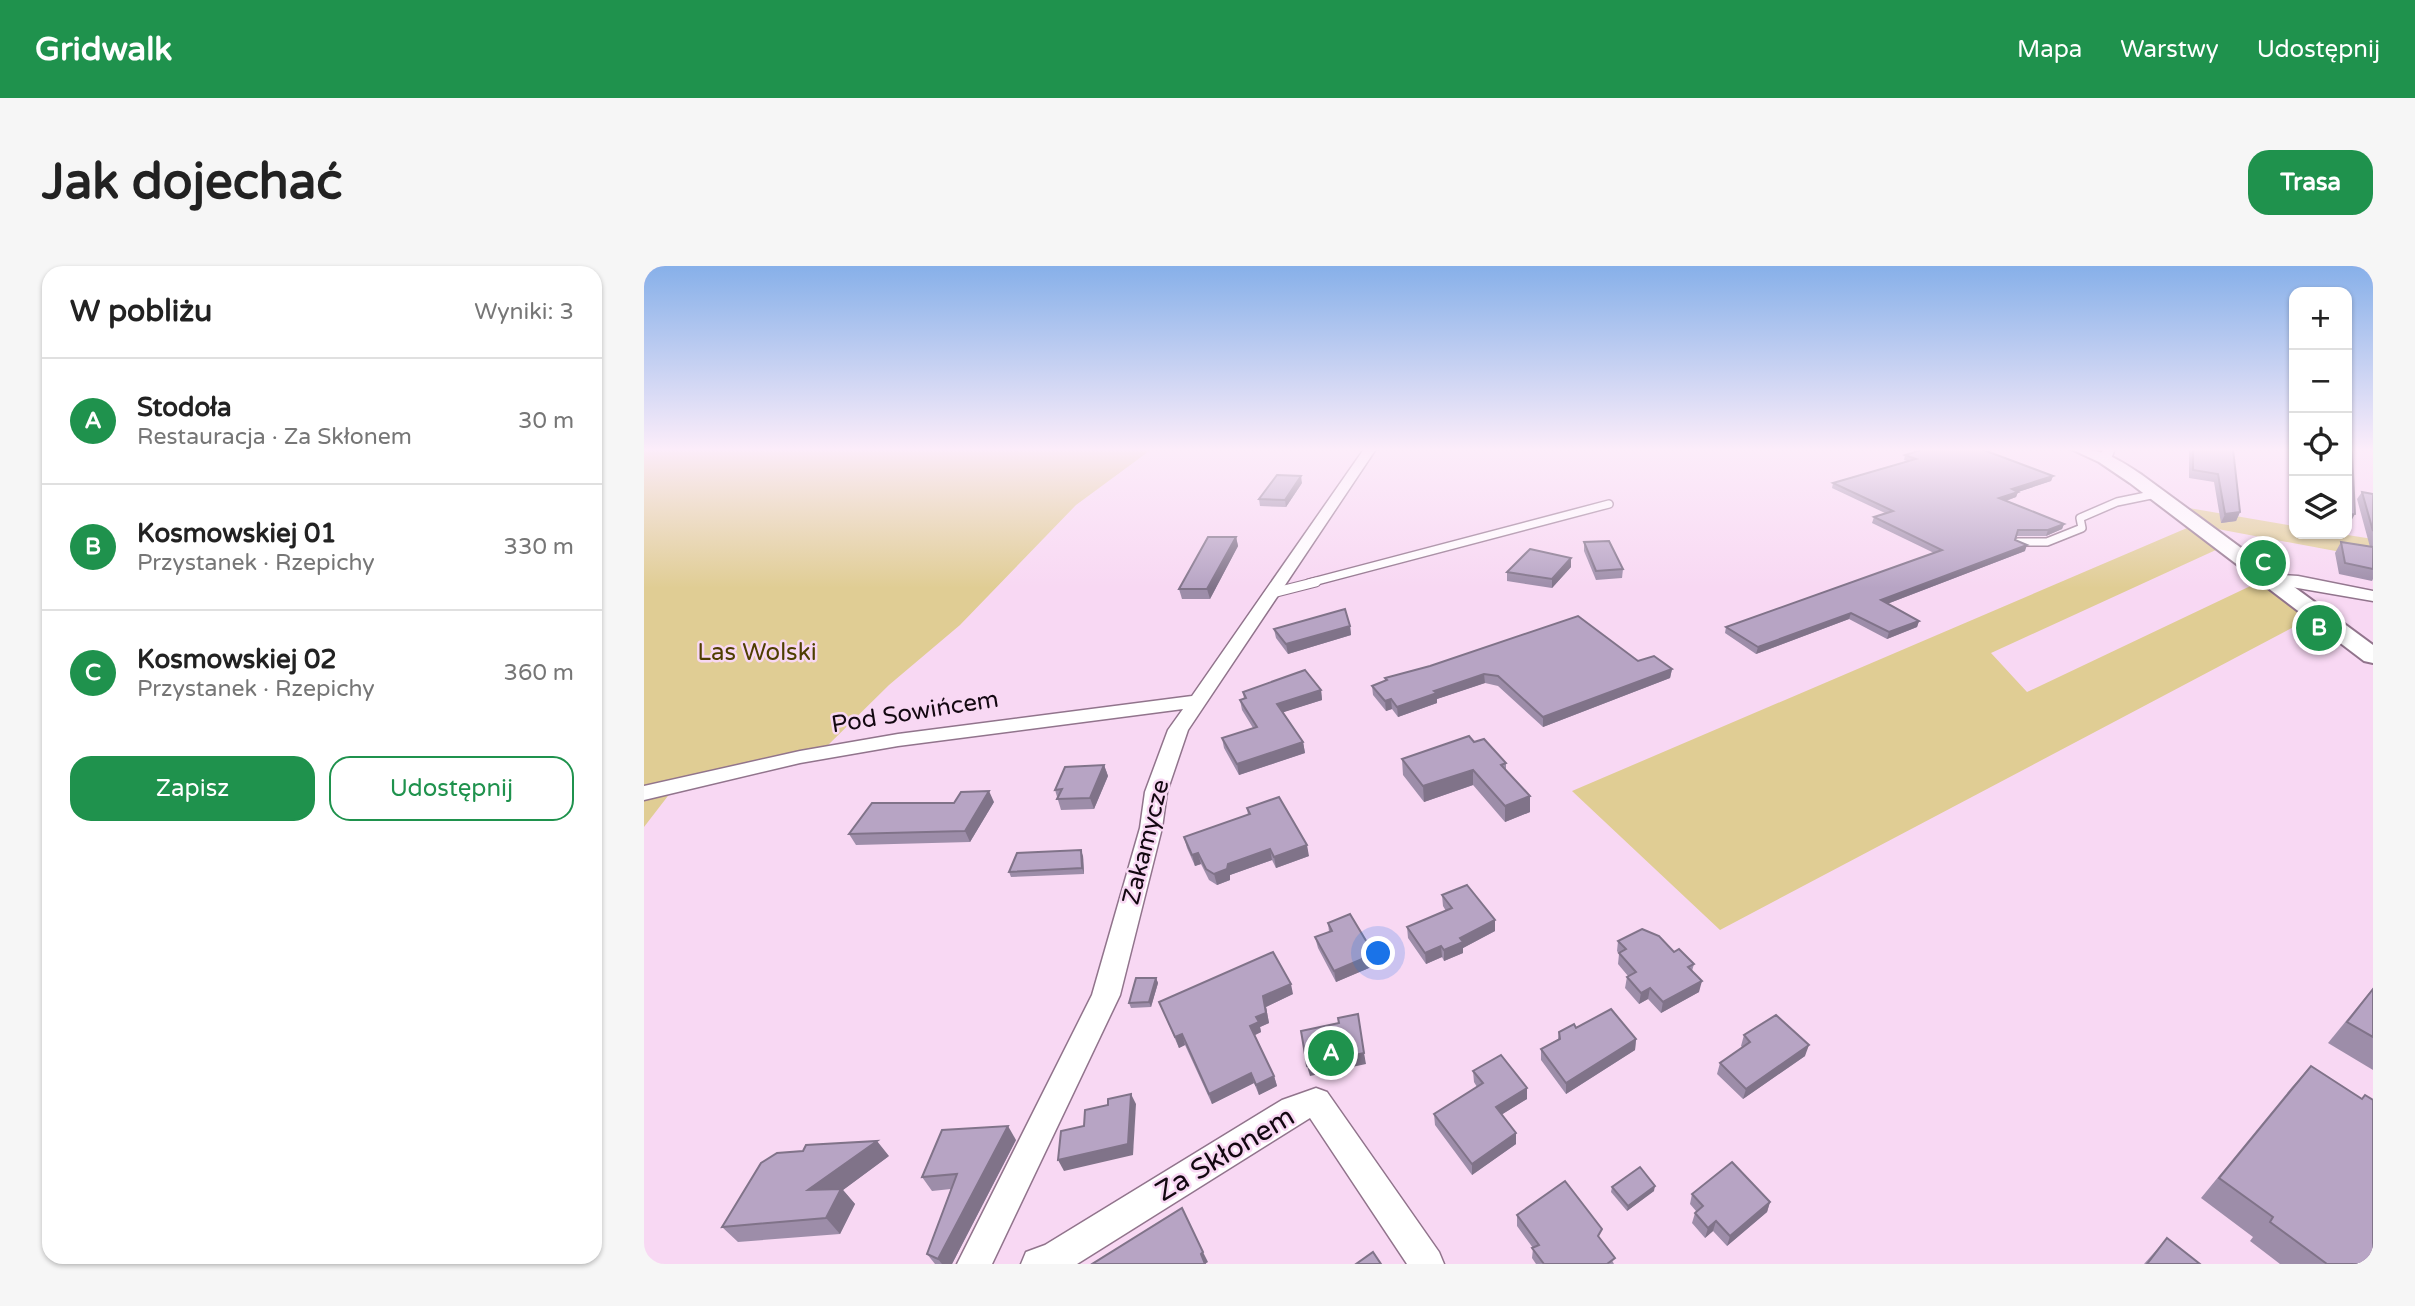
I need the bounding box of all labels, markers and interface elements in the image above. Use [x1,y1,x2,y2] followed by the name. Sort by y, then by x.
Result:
[35,30,172,69] text: Gridwalk
[2017,35,2082,64] text: Mapa
[2120,35,2219,64] text: Warstwy
[2257,35,2380,64] text: Udostępnij
[2248,150,2373,215] button: Trasa
[42,153,342,212] text: Jak dojechać
[2289,287,2352,539] map controls
[2289,287,2352,350] button: +
[70,293,212,330] text: W pobliżu
[474,298,574,326] text: Wyniki: 3
[2289,350,2352,413] button: −
[137,392,232,423] text: Stodoła
[84,407,102,435] text: A
[518,407,574,435] text: 30 m
[2289,413,2352,476] button: locate
[137,423,412,451] text: Restauracja · Za Skłonem
[2289,476,2352,539] button: layers
[137,518,337,549] text: Kosmowskiej 01
[85,533,101,561] text: B
[504,533,574,561] text: 330 m
[2240,537,2286,589] pin: C
[137,549,375,577] text: Przystanek · Rzepichy
[2296,602,2342,654] pin: B
[697,638,817,667] park label: Las Wolski
[137,644,337,675] text: Kosmowskiej 02
[85,659,101,687] text: C
[504,659,574,687] text: 360 m
[137,675,375,703] text: Przystanek · Rzepichy
[829,684,1001,740] street label: Pod Sowińcem
[70,756,315,821] button: Zapisz
[329,756,574,821] button: Udostępnij
[1116,776,1176,908] street label: Zakamycze
[1361,936,1395,970] your location
[1308,1027,1354,1079] pin: A
[1149,1099,1301,1209] street label: Za Skłonem

